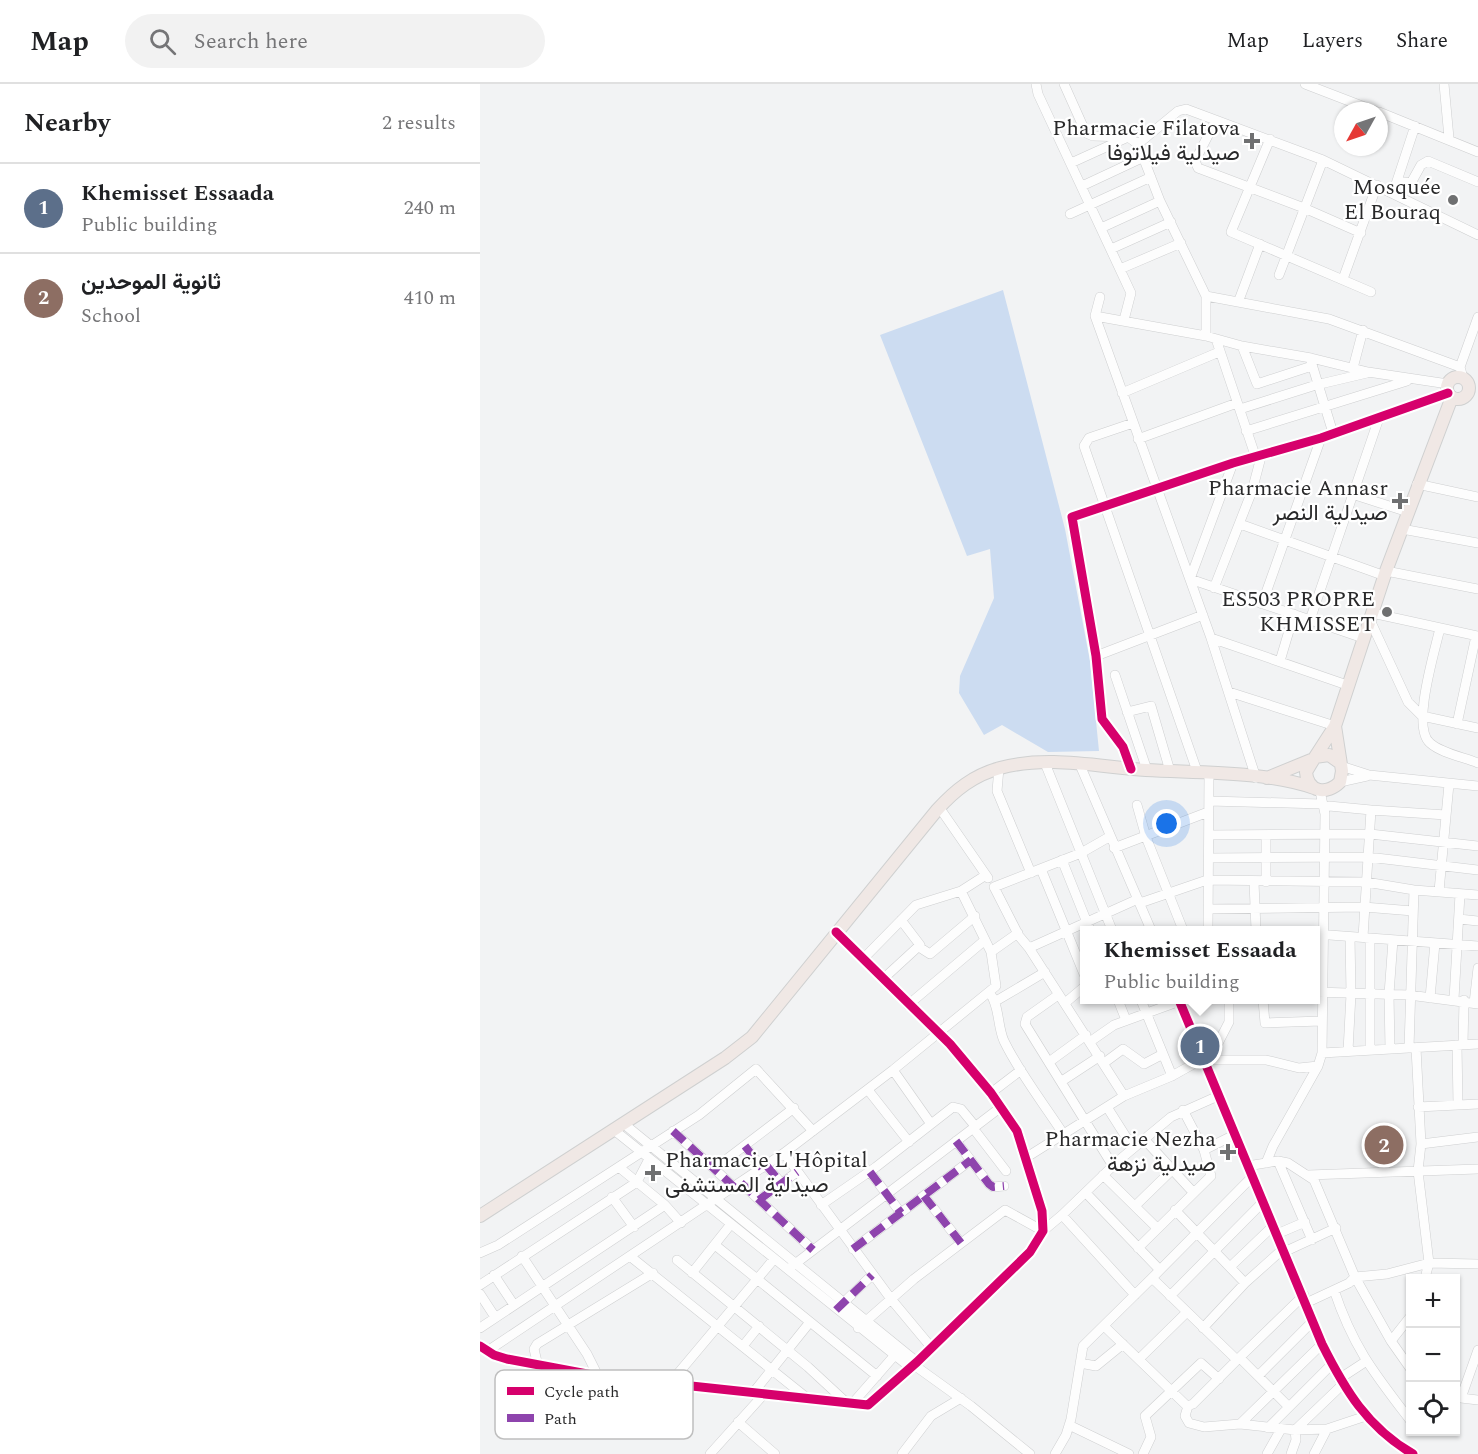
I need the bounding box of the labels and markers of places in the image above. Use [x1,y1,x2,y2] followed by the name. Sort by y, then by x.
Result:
[1052,112,1240,170] place label: Pharmacie Filatova صيدلية فيلاتوفا
[1245,134,1259,148] marker: Pharmacie Filatova صيدلية فيلاتوفا
[1344,171,1441,229] place label: Mosquée El Bouraq
[1446,193,1460,207] marker: Mosquée El Bouraq
[1208,472,1388,530] place label: Pharmacie Annasr صيدلية النصر
[1393,494,1407,508] marker: Pharmacie Annasr صيدلية النصر
[1221,583,1375,641] place label: ES503 PROPRE KHMISSET
[1380,605,1394,619] marker: ES503 PROPRE KHMISSET
[1180,1024,1220,1068] pin: 1
[1364,1122,1404,1168] pin: 2
[1045,1123,1216,1181] place label: Pharmacie Nezha صيدلية نزهة
[665,1144,868,1202] place label: Pharmacie L'Hôpital صيدلية المستشفى
[1221,1145,1235,1159] marker: Pharmacie Nezha صيدلية نزهة
[646,1166,660,1180] marker: Pharmacie L'Hôpital صيدلية المستشفى

